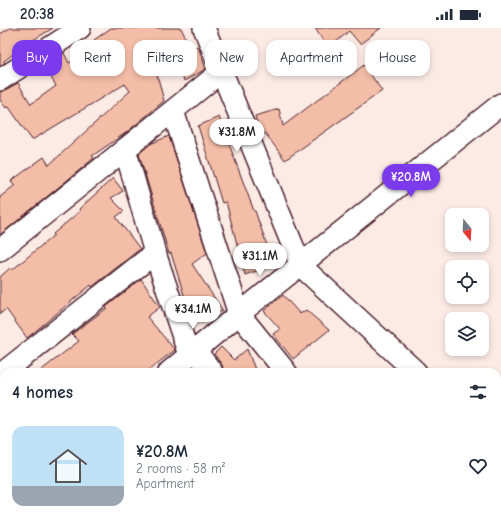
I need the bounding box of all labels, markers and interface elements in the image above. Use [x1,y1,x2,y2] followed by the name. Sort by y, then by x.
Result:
[20,5,54,23] text: 20:38
[12,40,62,76] chip: Buy
[70,40,125,76] chip: Rent
[133,40,197,76] chip: Filters
[205,40,258,76] chip: New
[266,40,357,76] chip: Apartment
[365,40,430,76] chip: House
[204,119,270,153] pin: ¥31.8M
[218,124,256,139] text: ¥31.8M
[378,164,444,198] pin: ¥20.8M
[391,169,431,184] text: ¥20.8M
[445,208,489,252] north arrow
[445,208,489,356] map controls
[227,243,293,277] pin: ¥31.1M
[242,248,278,263] text: ¥31.1M
[445,260,489,304] button: locate
[160,296,226,330] pin: ¥34.1M
[175,301,211,316] text: ¥34.1M
[445,312,489,356] button: layers
[467,381,489,403] icon: filters
[12,383,73,402] text: 4 homes
[44,442,92,490] icon: home
[136,442,188,461] text: ¥20.8M
[467,455,489,477] icon: heart
[136,461,225,476] text: 2 rooms · 58 m²
[136,476,194,491] text: Apartment

